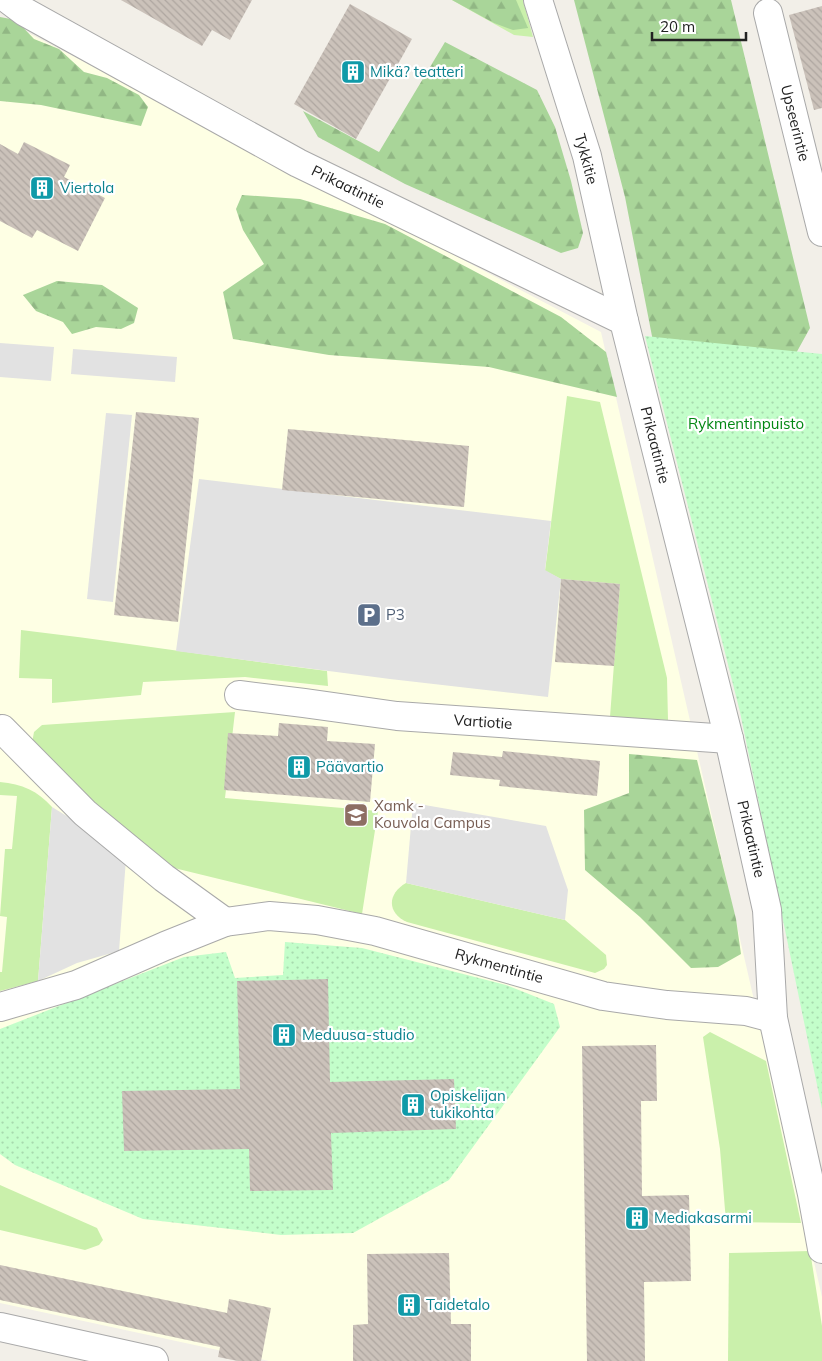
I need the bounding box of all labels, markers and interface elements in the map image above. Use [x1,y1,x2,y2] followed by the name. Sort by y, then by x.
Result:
[652,10,746,42] scale bar
[660,17,695,36] text: 20 m
[340,59,366,85] building icon: Mikä? teatteri
[370,62,464,81] place label: Mikä? teatteri
[777,82,814,163] street label: Upseerintie
[571,131,602,186] street label: Tykkitie
[309,161,388,212] street label: Prikaatintie
[29,175,55,201] building icon: Viertola
[60,178,114,197] place label: Viertola
[637,404,674,485] street label: Prikaatintie
[688,414,804,433] park label: Rykmentinpuisto
[356,602,382,628] parking icon: P3
[386,605,405,624] place label: P3
[453,710,513,733] street label: Vartiotie
[286,754,312,780] building icon: Päävartio
[316,757,384,776] place label: Päävartio
[374,796,491,832] place label: Xamk - Kouvola Campus
[733,798,770,879] street label: Prikaatintie
[343,802,369,828] school or university icon: Xamk - Kouvola Campus
[453,944,545,987] street label: Rykmentintie
[271,1022,297,1048] building icon: Meduusa-studio
[302,1025,415,1044] place label: Meduusa-studio
[430,1086,506,1122] place label: Opiskelijan tukikohta
[400,1092,426,1118] building icon: Opiskelijan tukikohta
[624,1205,650,1231] building icon: Mediakasarmi
[654,1208,752,1227] place label: Mediakasarmi
[396,1292,422,1318] building icon: Taidetalo
[426,1295,490,1314] place label: Taidetalo

